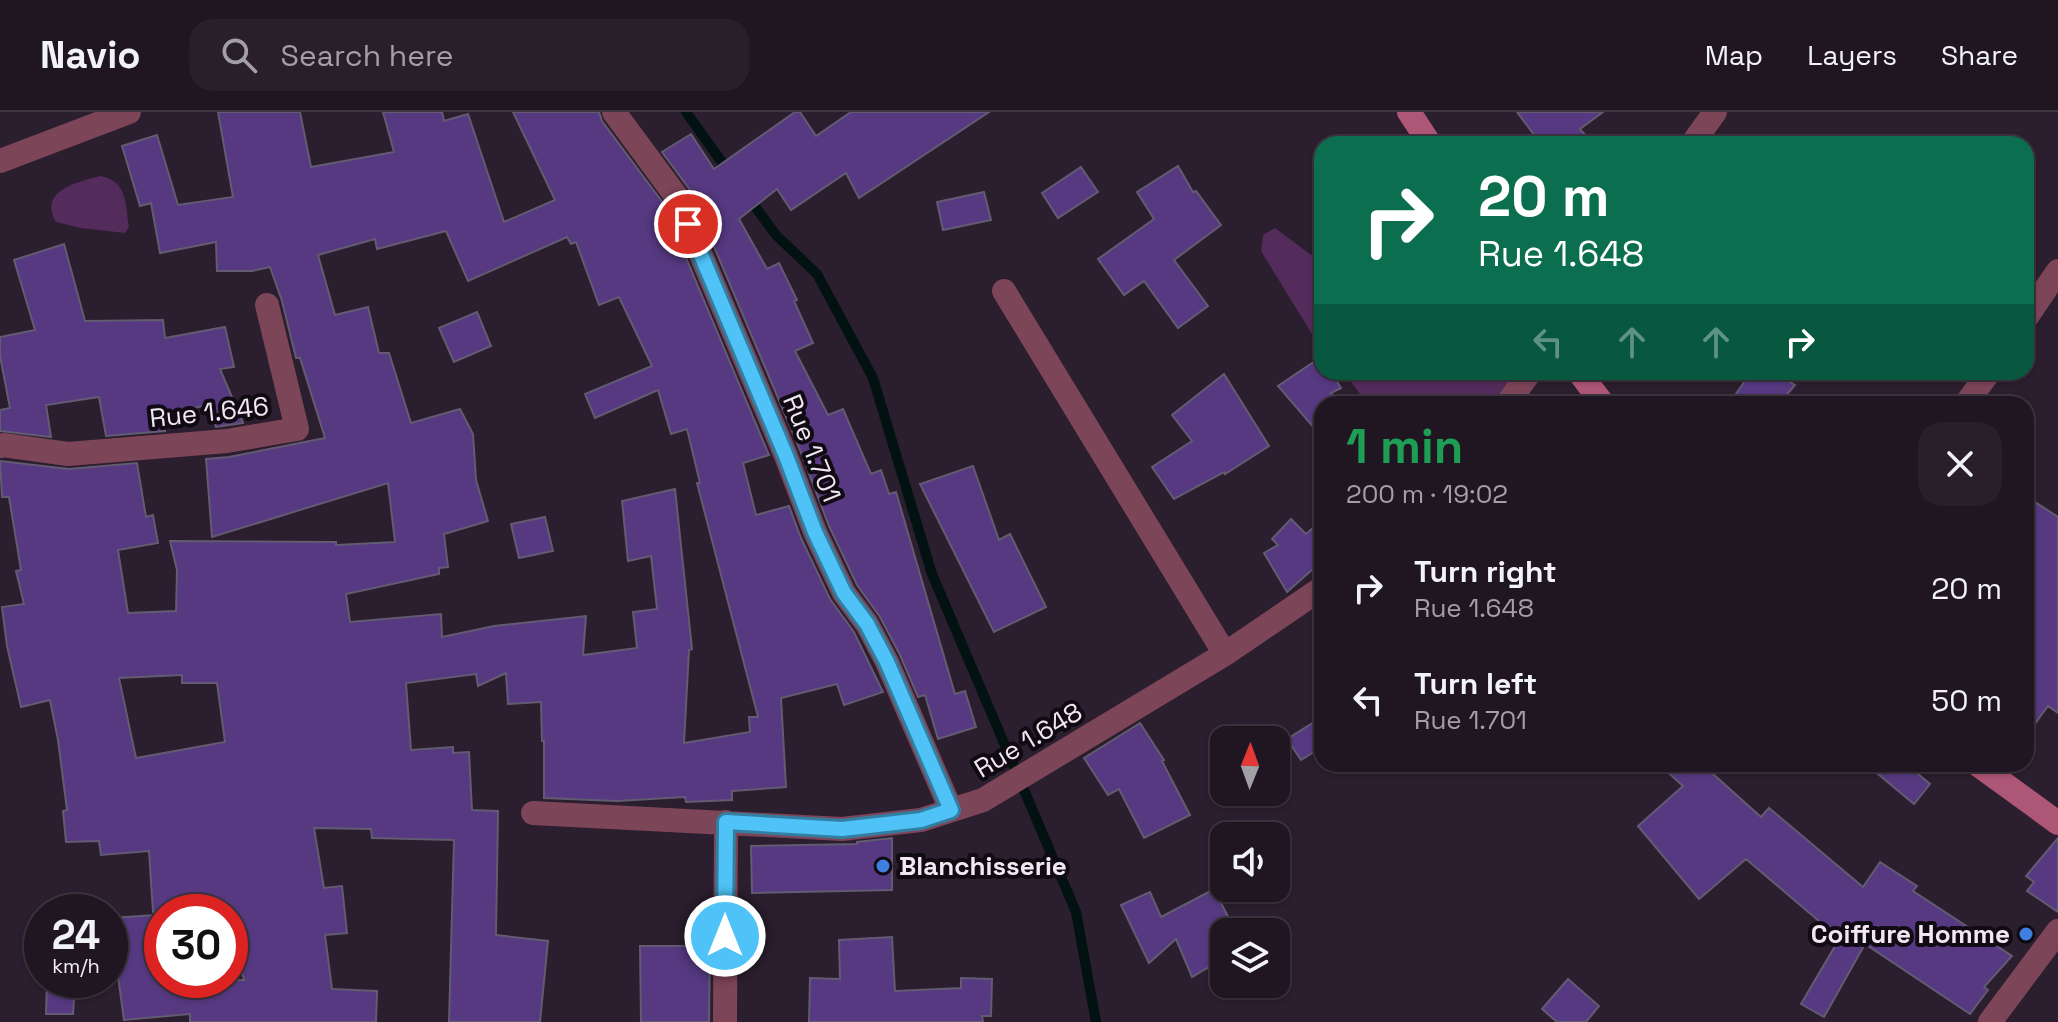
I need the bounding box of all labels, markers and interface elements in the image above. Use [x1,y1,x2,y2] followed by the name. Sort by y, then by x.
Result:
[189,19,749,91] search box
[40,31,141,79] text: Navio
[217,33,261,77] icon: search
[281,36,453,75] text: Search here
[1705,37,1763,73] text: Map
[1807,37,1897,73] text: Layers
[1941,37,2018,73] text: Share
[1478,161,1610,232] text: 20 m
[1346,168,1450,272] icon: right
[654,190,722,258] pin
[666,202,710,246] icon: arrive
[1478,231,1644,277] text: Rue 1.648
[1526,320,1570,364] icon: left
[1610,320,1654,364] icon: ahead
[1694,320,1738,364] icon: ahead
[1778,320,1822,364] icon: right
[148,389,270,435] street label: Rue 1.646
[775,389,849,507] street label: Rue 1.701
[1346,416,1463,477] text: 1 min
[1918,422,2002,506] button: close
[1346,477,1508,511] text: 200 m · 19:02
[1414,552,1557,591] text: Turn right
[1346,566,1390,610] icon: right
[1931,569,2002,608] text: 20 m
[1414,591,1534,625] text: Rue 1.648
[1414,664,1537,703] text: Turn left
[1346,678,1390,722] icon: left
[1931,681,2002,720] text: 50 m
[968,695,1088,785] street label: Rue 1.648
[1414,703,1527,737] text: Rue 1.701
[1210,726,1290,806] north arrow
[1210,726,1290,998] map controls
[1210,822,1290,902] button: sound
[899,849,1067,883] place label: Blanchisserie
[874,857,892,875] marker: Blanchisserie
[144,894,248,998] speed limit sign: 30
[683,894,767,978] position arrow
[52,910,100,961] text: 24
[1811,917,2010,951] place label: Coiffure Homme
[1210,918,1290,998] button: layers
[2017,925,2035,943] marker: Coiffure Homme
[52,953,100,979] text: km/h

